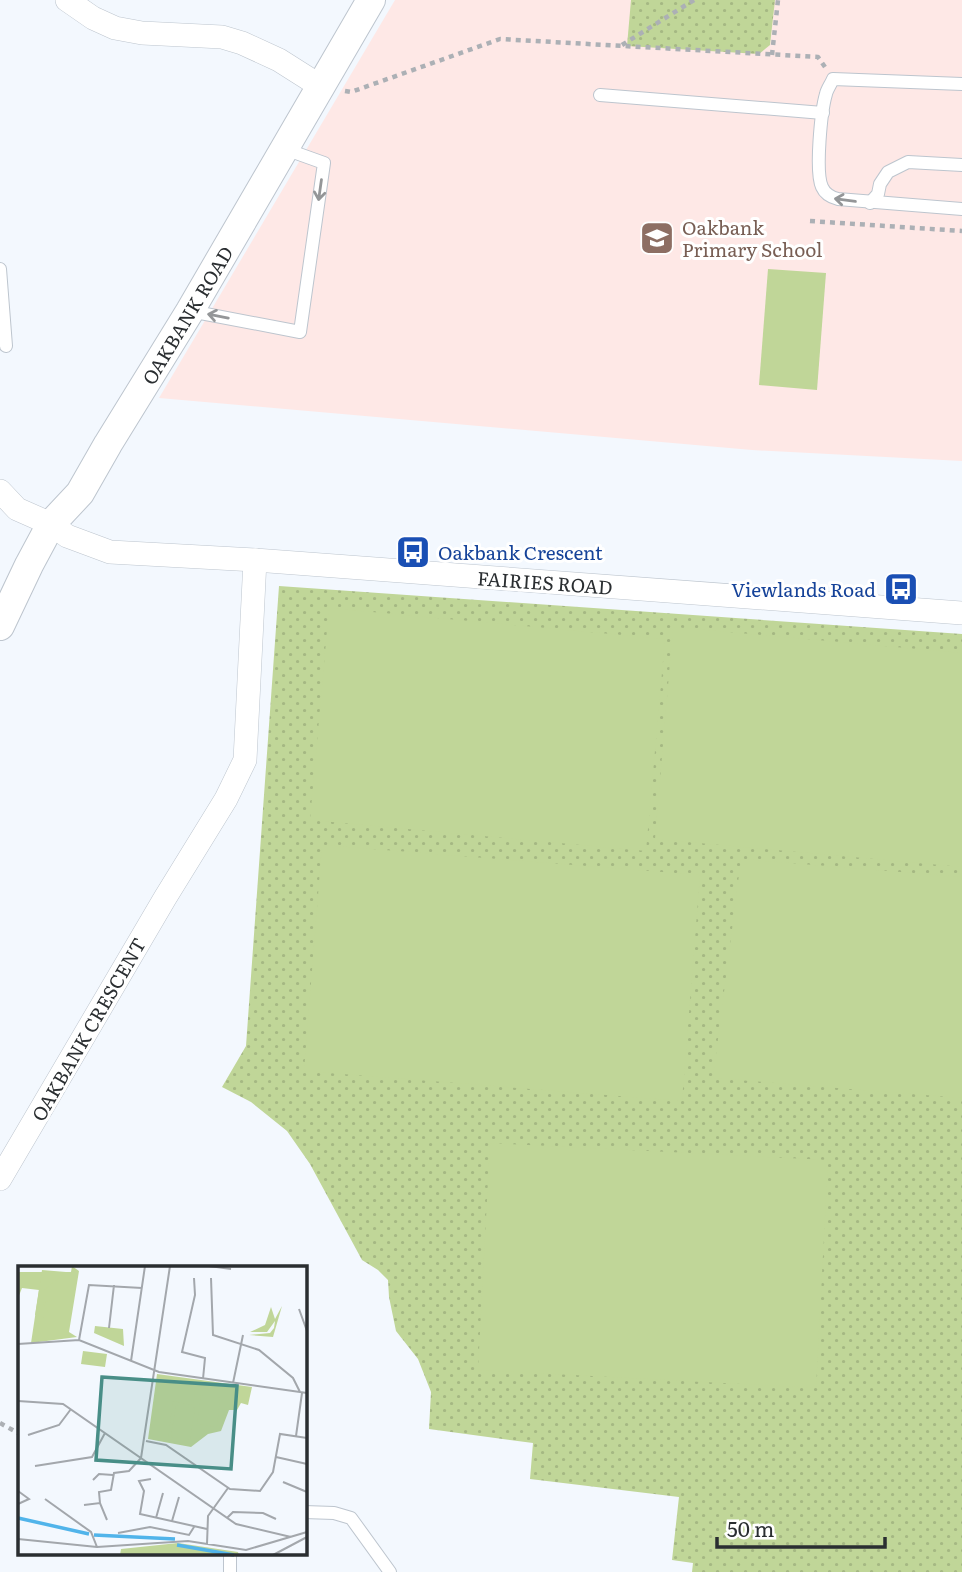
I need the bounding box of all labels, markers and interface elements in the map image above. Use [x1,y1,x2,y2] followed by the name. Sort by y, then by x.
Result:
[313,178,326,201] one-way arrow
[834,193,857,206] one-way arrow
[682,213,823,263] place label: Oakbank Primary School
[638,219,676,257] school or university icon: Oakbank Primary School
[135,240,239,390] street label: OAKBANK ROAD
[207,309,230,323] one-way arrow
[394,533,432,571] bus stop icon: Oakbank Crescent
[438,538,603,566] place label: Oakbank Crescent
[476,563,614,601] street label: FAIRIES ROAD
[882,570,920,608] bus stop icon: Viewlands Road
[731,575,876,603] place label: Viewlands Road
[24,932,152,1126] street label: OAKBANK CRESCENT
[18,1266,306,1554] inset map
[717,1506,885,1550] scale bar
[727,1512,774,1543] text: 50 m

